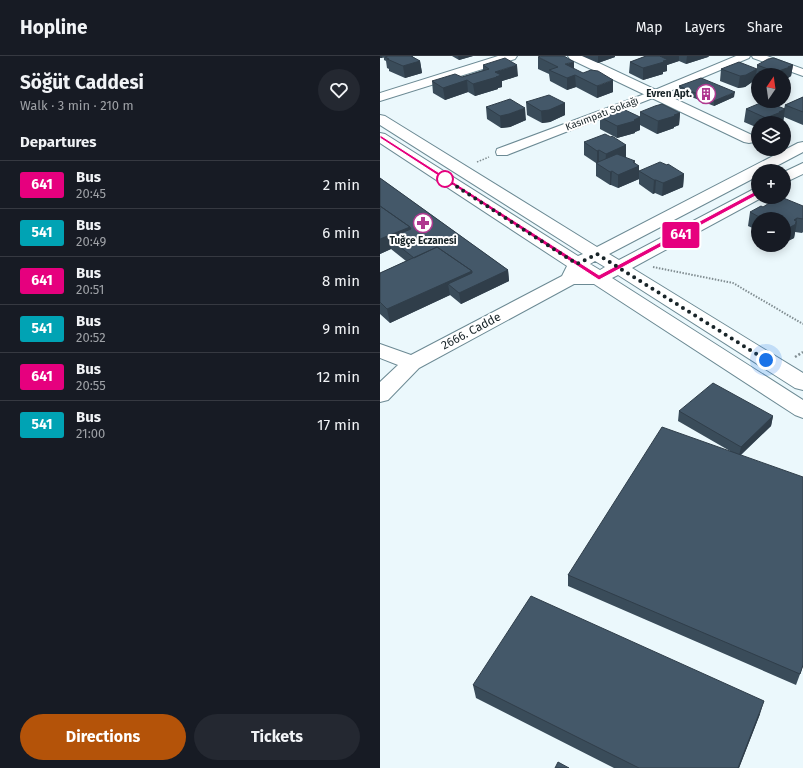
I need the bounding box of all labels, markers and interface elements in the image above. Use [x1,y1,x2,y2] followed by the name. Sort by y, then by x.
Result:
[20,16,88,39] text: Hopline
[636,19,662,36] text: Map
[684,19,725,36] text: Layers
[747,19,783,36] text: Share
[751,68,791,108] north arrow
[751,68,791,252] map controls
[318,69,360,111] button: heart
[20,71,144,94] text: Söğüt Caddesi
[695,83,717,105] building icon: Evren Apt.
[646,88,693,100] place label: Evren Apt.
[564,95,640,133] street label: Kasımpatı Sokağı
[20,98,134,113] text: Walk · 3 min · 210 m
[751,116,791,156] button: layers
[20,133,97,151] text: Departures
[751,164,791,204] button: +
[76,168,101,186] text: Bus
[436,170,454,188] unlabelled marker
[31,176,53,193] text: 641
[323,176,360,194] text: 2 min
[76,186,106,201] text: 20:45
[412,212,434,234] pharmacy icon: Tuğçe Eczanesi
[751,212,791,252] button: −
[76,216,101,234] text: Bus
[658,222,704,248] line badge: 641
[32,224,52,241] text: 541
[322,224,360,242] text: 6 min
[670,226,692,243] text: 641
[76,234,106,249] text: 20:49
[389,235,457,247] place label: Tuğçe Eczanesi
[76,264,101,282] text: Bus
[31,272,53,289] text: 641
[322,272,360,290] text: 8 min
[76,282,104,297] text: 20:51
[439,310,503,352] street label: 2666. Cadde
[76,312,101,330] text: Bus
[32,320,52,337] text: 541
[322,320,360,338] text: 9 min
[76,330,106,345] text: 20:52
[756,350,776,370] your location
[76,360,101,378] text: Bus
[31,368,53,385] text: 641
[316,368,360,386] text: 12 min
[76,378,106,393] text: 20:55
[76,408,101,426] text: Bus
[32,416,52,433] text: 541
[317,416,360,434] text: 17 min
[76,426,105,441] text: 21:00
[20,714,186,760] button: Directions
[194,714,360,760] button: Tickets

